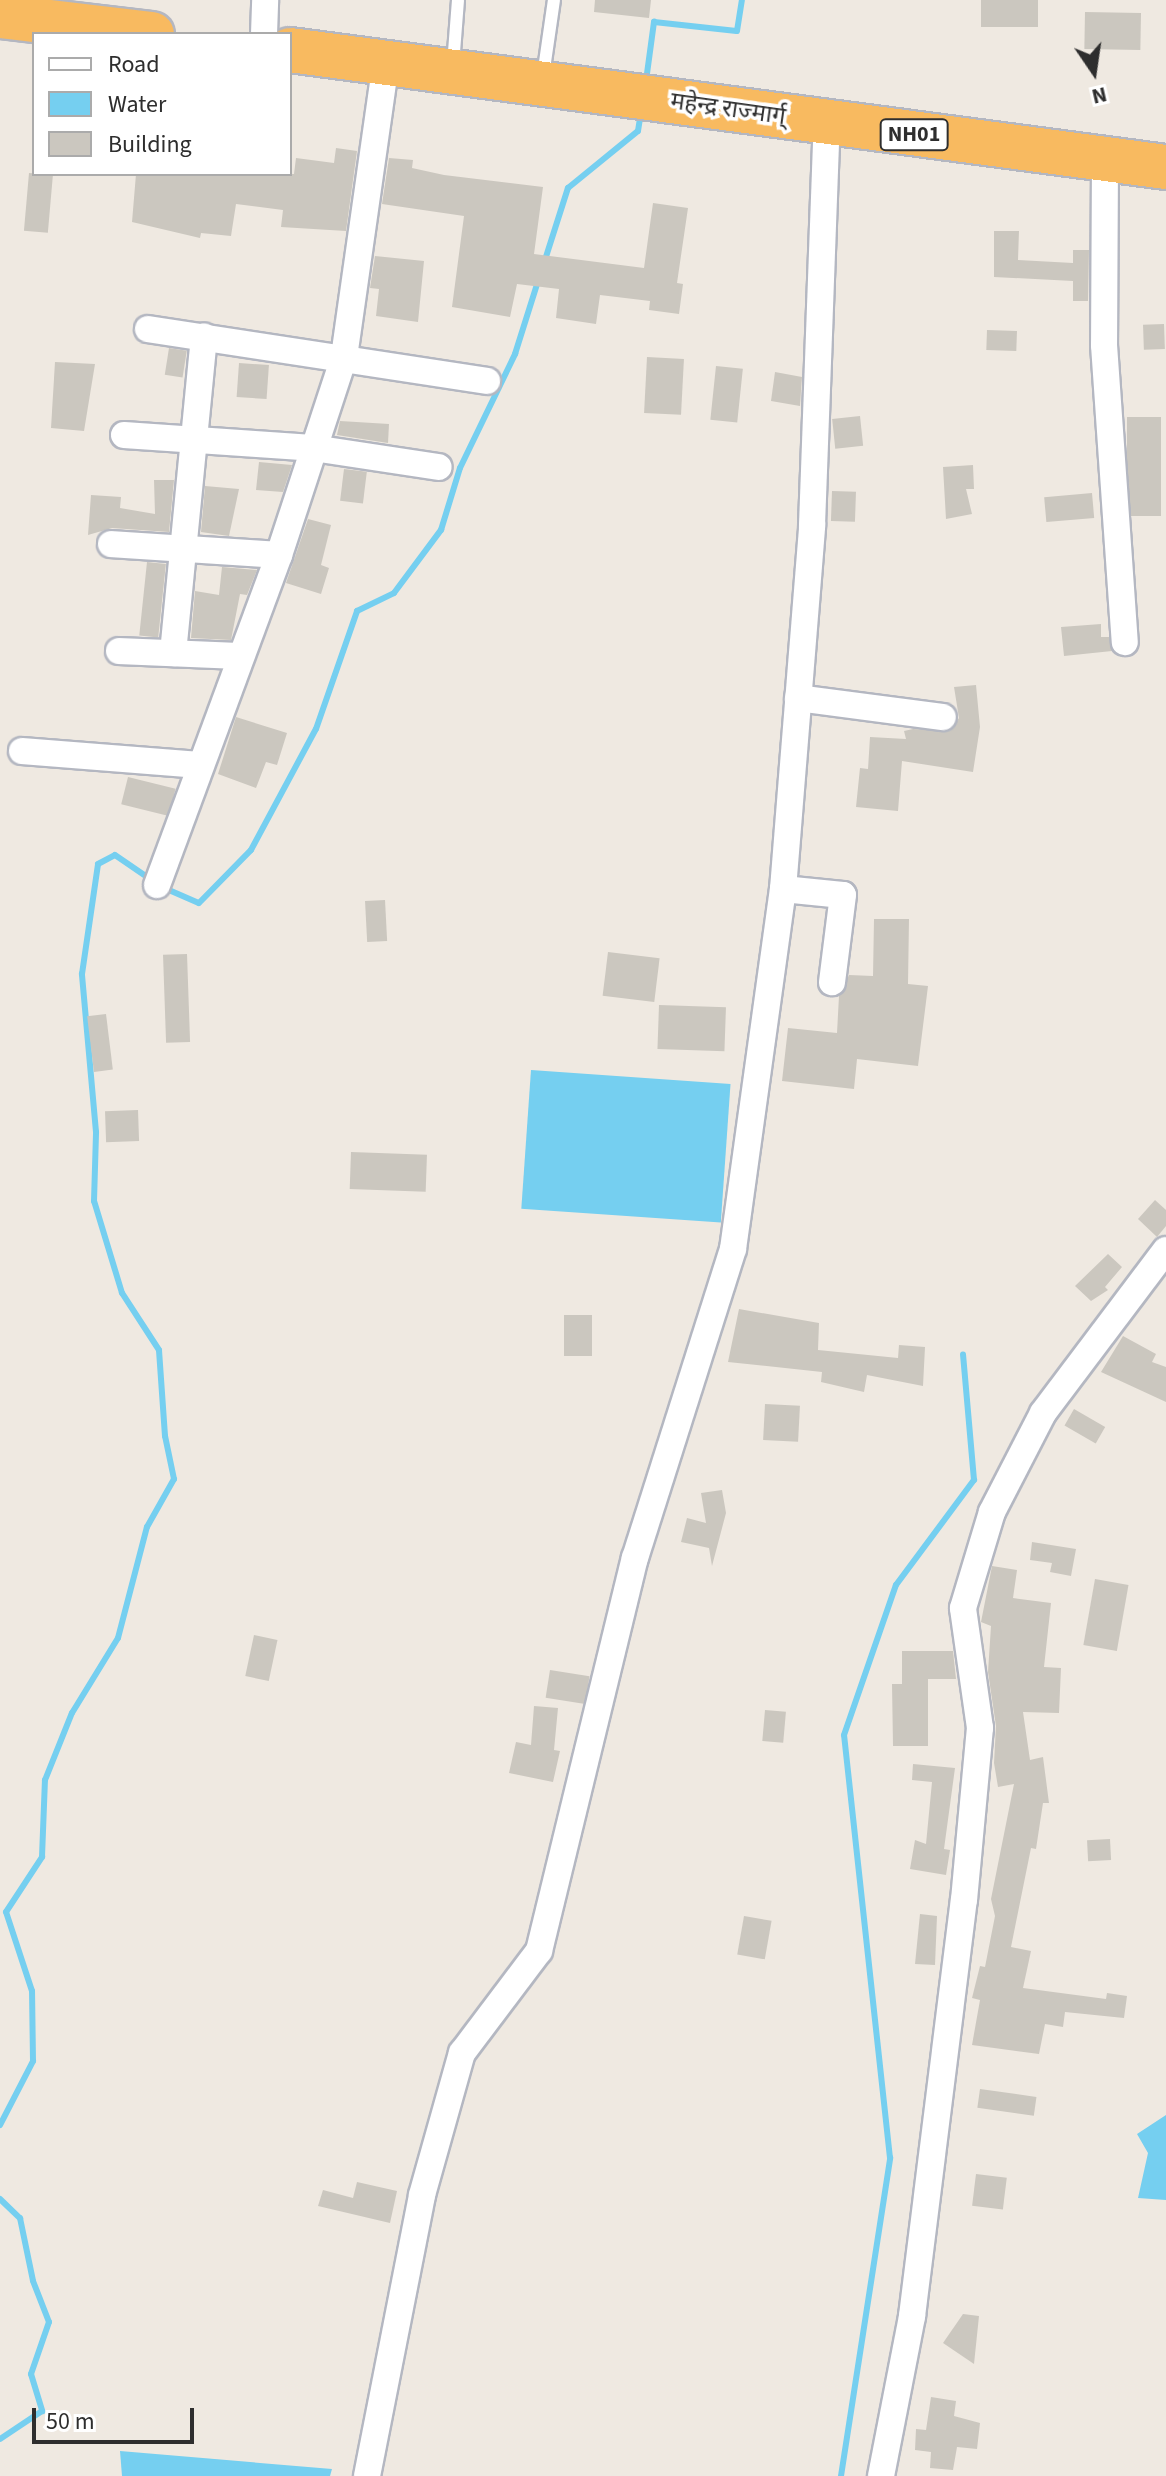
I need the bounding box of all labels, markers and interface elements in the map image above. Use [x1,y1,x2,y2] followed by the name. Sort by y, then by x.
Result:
[32,32,292,176] legend
[1054,32,1134,112] north arrow
[108,47,160,82] text: Road
[1089,78,1110,113] text: N
[108,87,166,122] text: Water
[669,87,787,131] street label: महेन्द्र राज्मार्ग्
[878,117,950,153] road number: NH01
[108,127,192,162] text: Building
[36,2392,198,2442] scale bar
[46,2404,95,2439] text: 50 m

